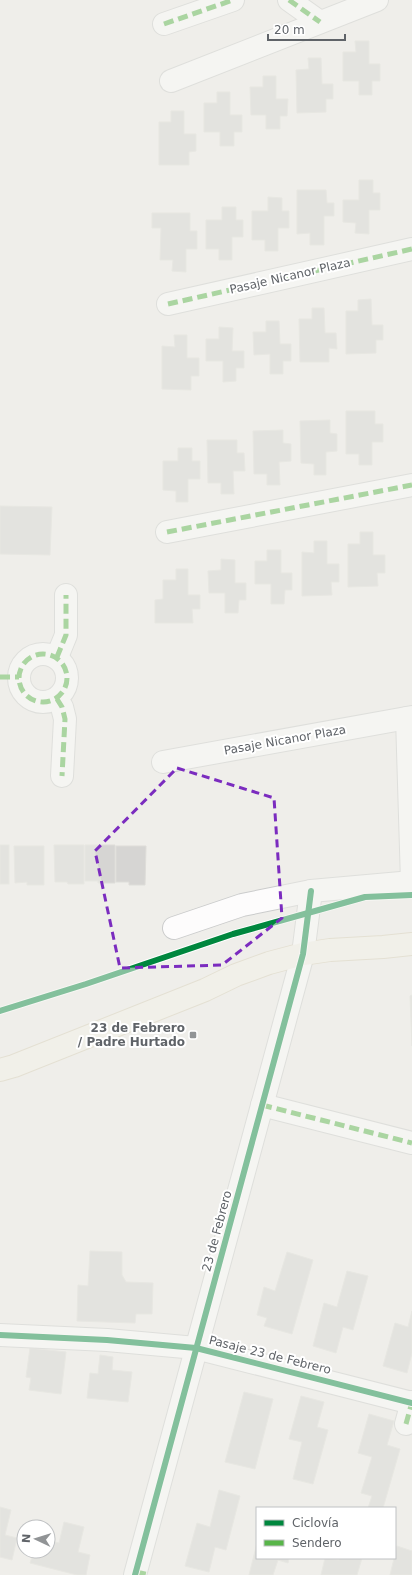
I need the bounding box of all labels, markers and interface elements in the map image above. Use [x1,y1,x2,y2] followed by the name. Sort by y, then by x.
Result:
[268,16,345,42] scale bar
[274,23,305,37] text: 20 m
[228,255,352,297] street label: Pasaje Nicanor Plaza
[223,722,347,758] street label: Pasaje Nicanor Plaza
[78,1021,185,1049] place label: 23 de Febrero / Padre Hurtado
[188,1030,198,1040] marker: 23 de Febrero / Padre Hurtado
[199,1189,235,1273] street label: 23 de Febrero
[207,1333,333,1377] street label: Pasaje 23 de Febrero
[256,1507,396,1559] legend
[292,1516,339,1530] text: Ciclovía
[16,1519,56,1559] north arrow
[20,1533,33,1543] text: N
[292,1536,342,1550] text: Sendero

